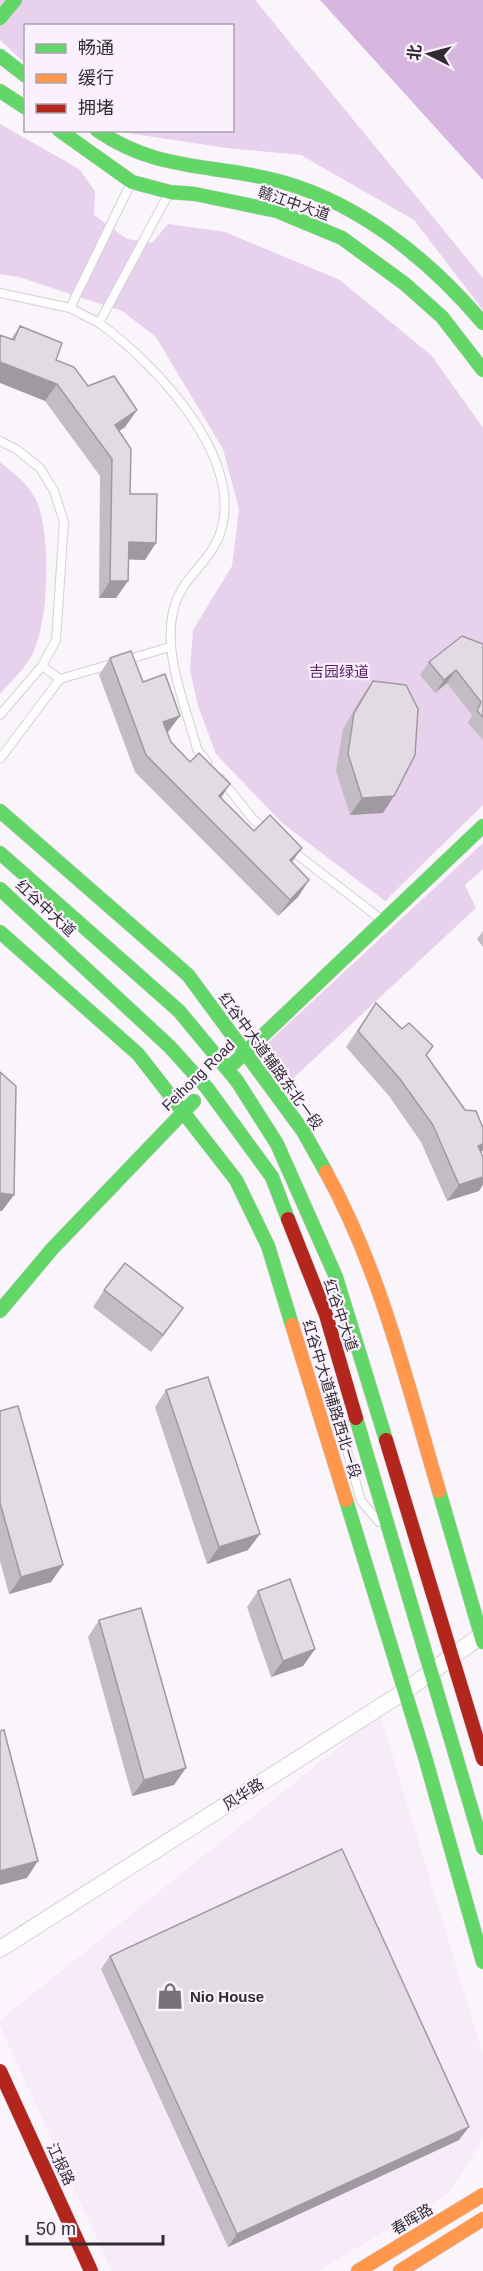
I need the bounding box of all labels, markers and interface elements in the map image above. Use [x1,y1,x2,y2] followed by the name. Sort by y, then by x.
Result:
[24,24,234,132] legend
[399,24,459,84] north arrow
[78,38,114,58] text: 畅通
[405,44,424,61] text: 北
[78,68,114,88] text: 缓行
[78,98,114,118] text: 拥堵
[256,183,332,223] street label: 赣江中大道
[309,663,369,680] park label: 吉园绿道
[13,876,79,940] street label: 红谷中大道
[216,989,326,1133] street label: 红谷中大道辅路东北一段
[158,1036,238,1114] street label: Feihong Road
[321,1277,361,1353] street label: 红谷中大道
[300,1318,364,1480] street label: 红谷中大道辅路西北一段
[219,1775,267,1813] street label: 风华路
[155,1981,185,2011] shop icon: Nio House
[190,1988,264,2005] place label: Nio House
[44,2140,78,2188] street label: 江报路
[388,2200,436,2238] street label: 春晖路
[27,2208,164,2246] scale bar
[36,2219,76,2239] text: 50 m

